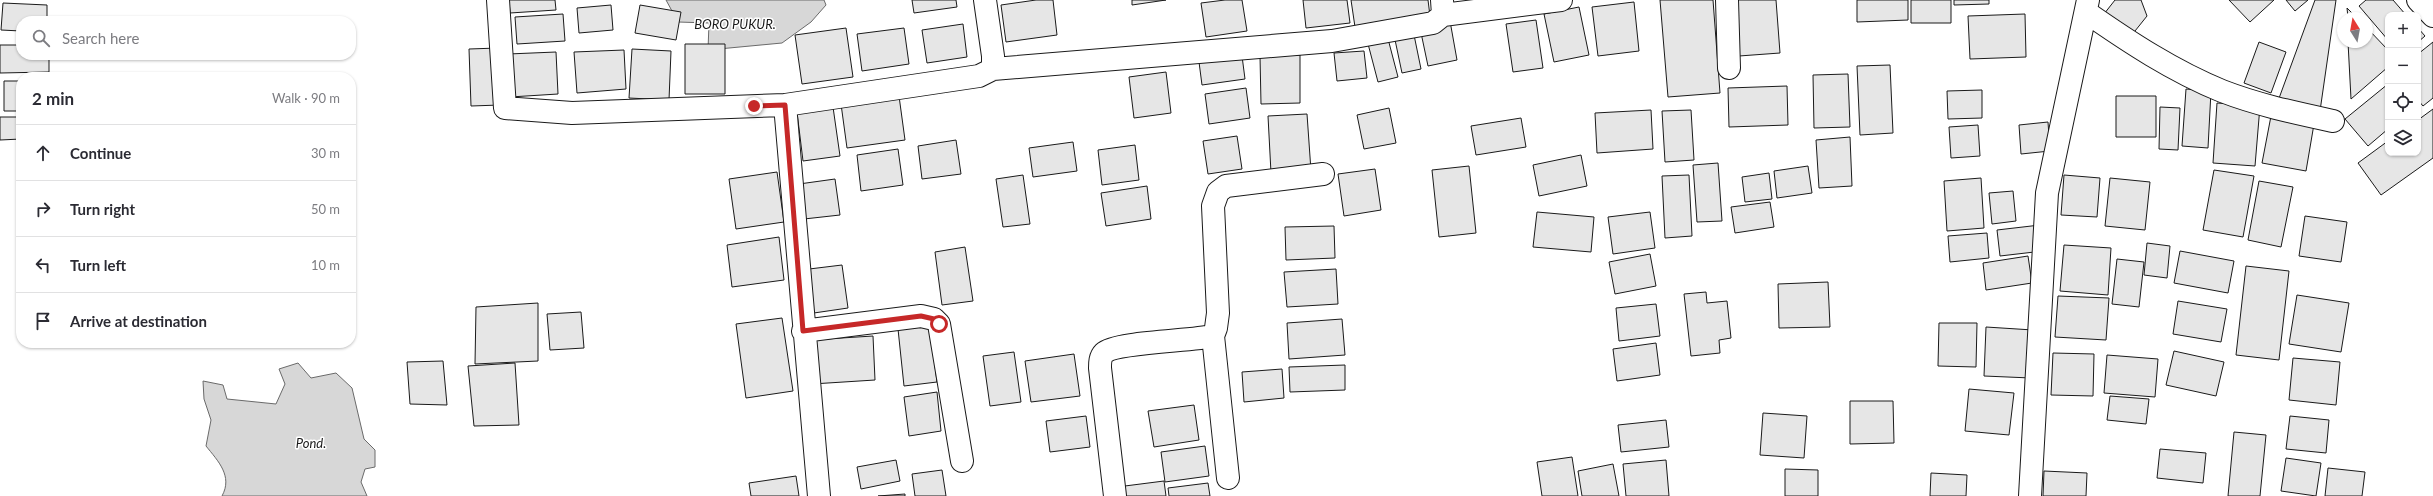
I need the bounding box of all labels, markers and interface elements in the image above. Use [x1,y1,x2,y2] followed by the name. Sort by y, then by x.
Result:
[2337,12,2373,48] north arrow
[2385,12,2421,156] map controls
[2385,12,2421,48] button: +
[16,16,356,60] search box
[694,16,776,32] water label: BORO PUKUR.
[30,27,52,49] icon: search
[62,29,139,47] text: Search here
[2385,48,2421,84] button: −
[2385,84,2421,120] button: locate
[32,88,74,109] text: 2 min
[272,90,340,106] text: Walk · 90 m
[745,97,763,115] route end
[2385,120,2421,156] button: layers
[32,142,54,164] icon: ahead
[70,144,131,162] text: Continue
[311,145,340,161] text: 30 m
[32,198,54,220] icon: right
[70,200,135,218] text: Turn right
[311,201,340,217] text: 50 m
[32,254,54,276] icon: left
[70,256,126,274] text: Turn left
[311,257,340,273] text: 10 m
[32,310,54,332] icon: arrive
[70,312,207,330] text: Arrive at destination
[930,315,948,333] route start
[296,435,326,451] water label: Pond.

